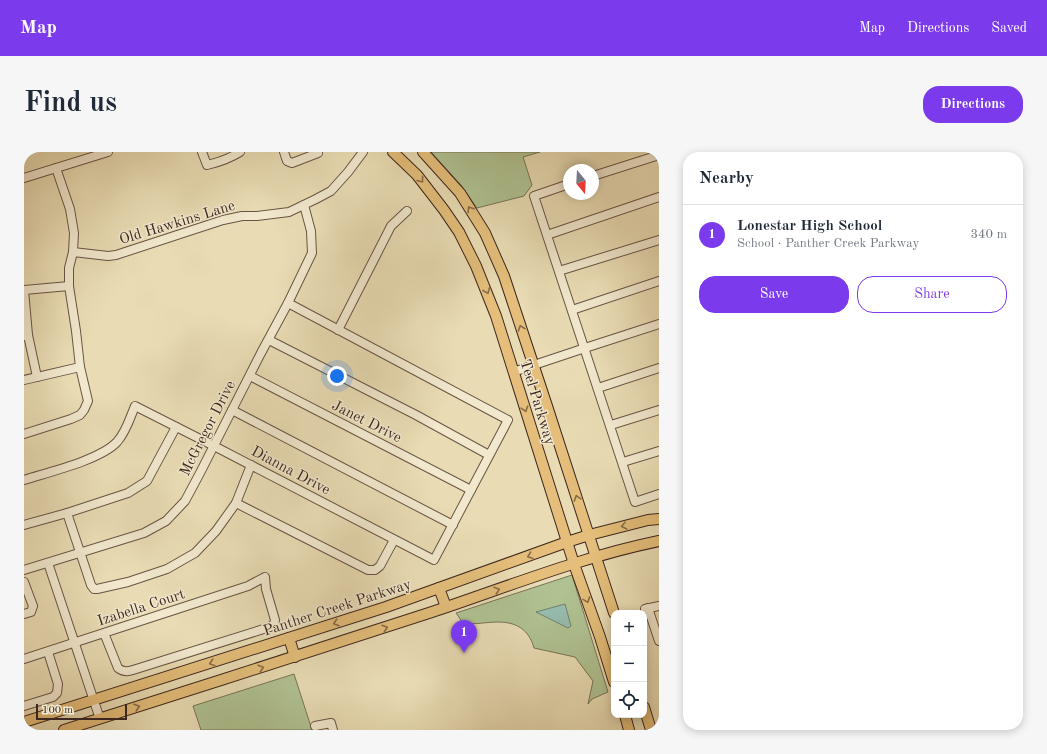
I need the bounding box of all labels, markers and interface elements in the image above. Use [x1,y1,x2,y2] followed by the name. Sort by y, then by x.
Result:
[20,19,57,38] text: Map
[859,21,885,35] text: Map
[907,21,969,35] text: Directions
[991,21,1027,35] text: Saved
[923,86,1023,123] button: Directions
[24,90,117,118] text: Find us
[563,164,599,200] north arrow
[699,170,754,187] text: Nearby
[416,175,423,182] one-way arrow
[118,199,237,248] street label: Old Hawkins Lane
[467,206,475,213] one-way arrow
[737,219,882,234] text: Lonestar High School
[708,228,716,241] text: 1
[970,228,1007,241] text: 340 m
[737,237,919,250] text: School · Panther Creek Parkway
[699,276,849,313] button: Save
[857,276,1007,313] button: Share
[482,287,490,294] one-way arrow
[517,325,526,332] one-way arrow
[516,358,557,447] street label: Teel Parkway
[327,366,347,386] your location
[178,378,239,479] street label: McGregor Drive
[329,398,404,446] street label: Janet Drive
[520,406,529,413] one-way arrow
[248,444,332,498] street label: Dianna Drive
[573,495,582,502] one-way arrow
[621,522,627,530] one-way arrow
[527,551,534,559] one-way arrow
[261,577,413,639] street label: Panther Creek Parkway
[494,586,501,594] one-way arrow
[96,587,187,630] street label: Izabella Court
[582,597,590,604] one-way arrow
[611,610,647,718] map controls
[611,610,647,646] button: +
[333,619,340,627] one-way arrow
[451,620,477,653] pin: 1
[381,624,388,632] one-way arrow
[611,646,647,682] button: −
[209,658,216,667] one-way arrow
[258,664,265,673] one-way arrow
[611,682,647,718] button: locate
[36,702,127,721] scale bar
[134,703,141,712] one-way arrow
[42,705,73,716] text: 100 m

